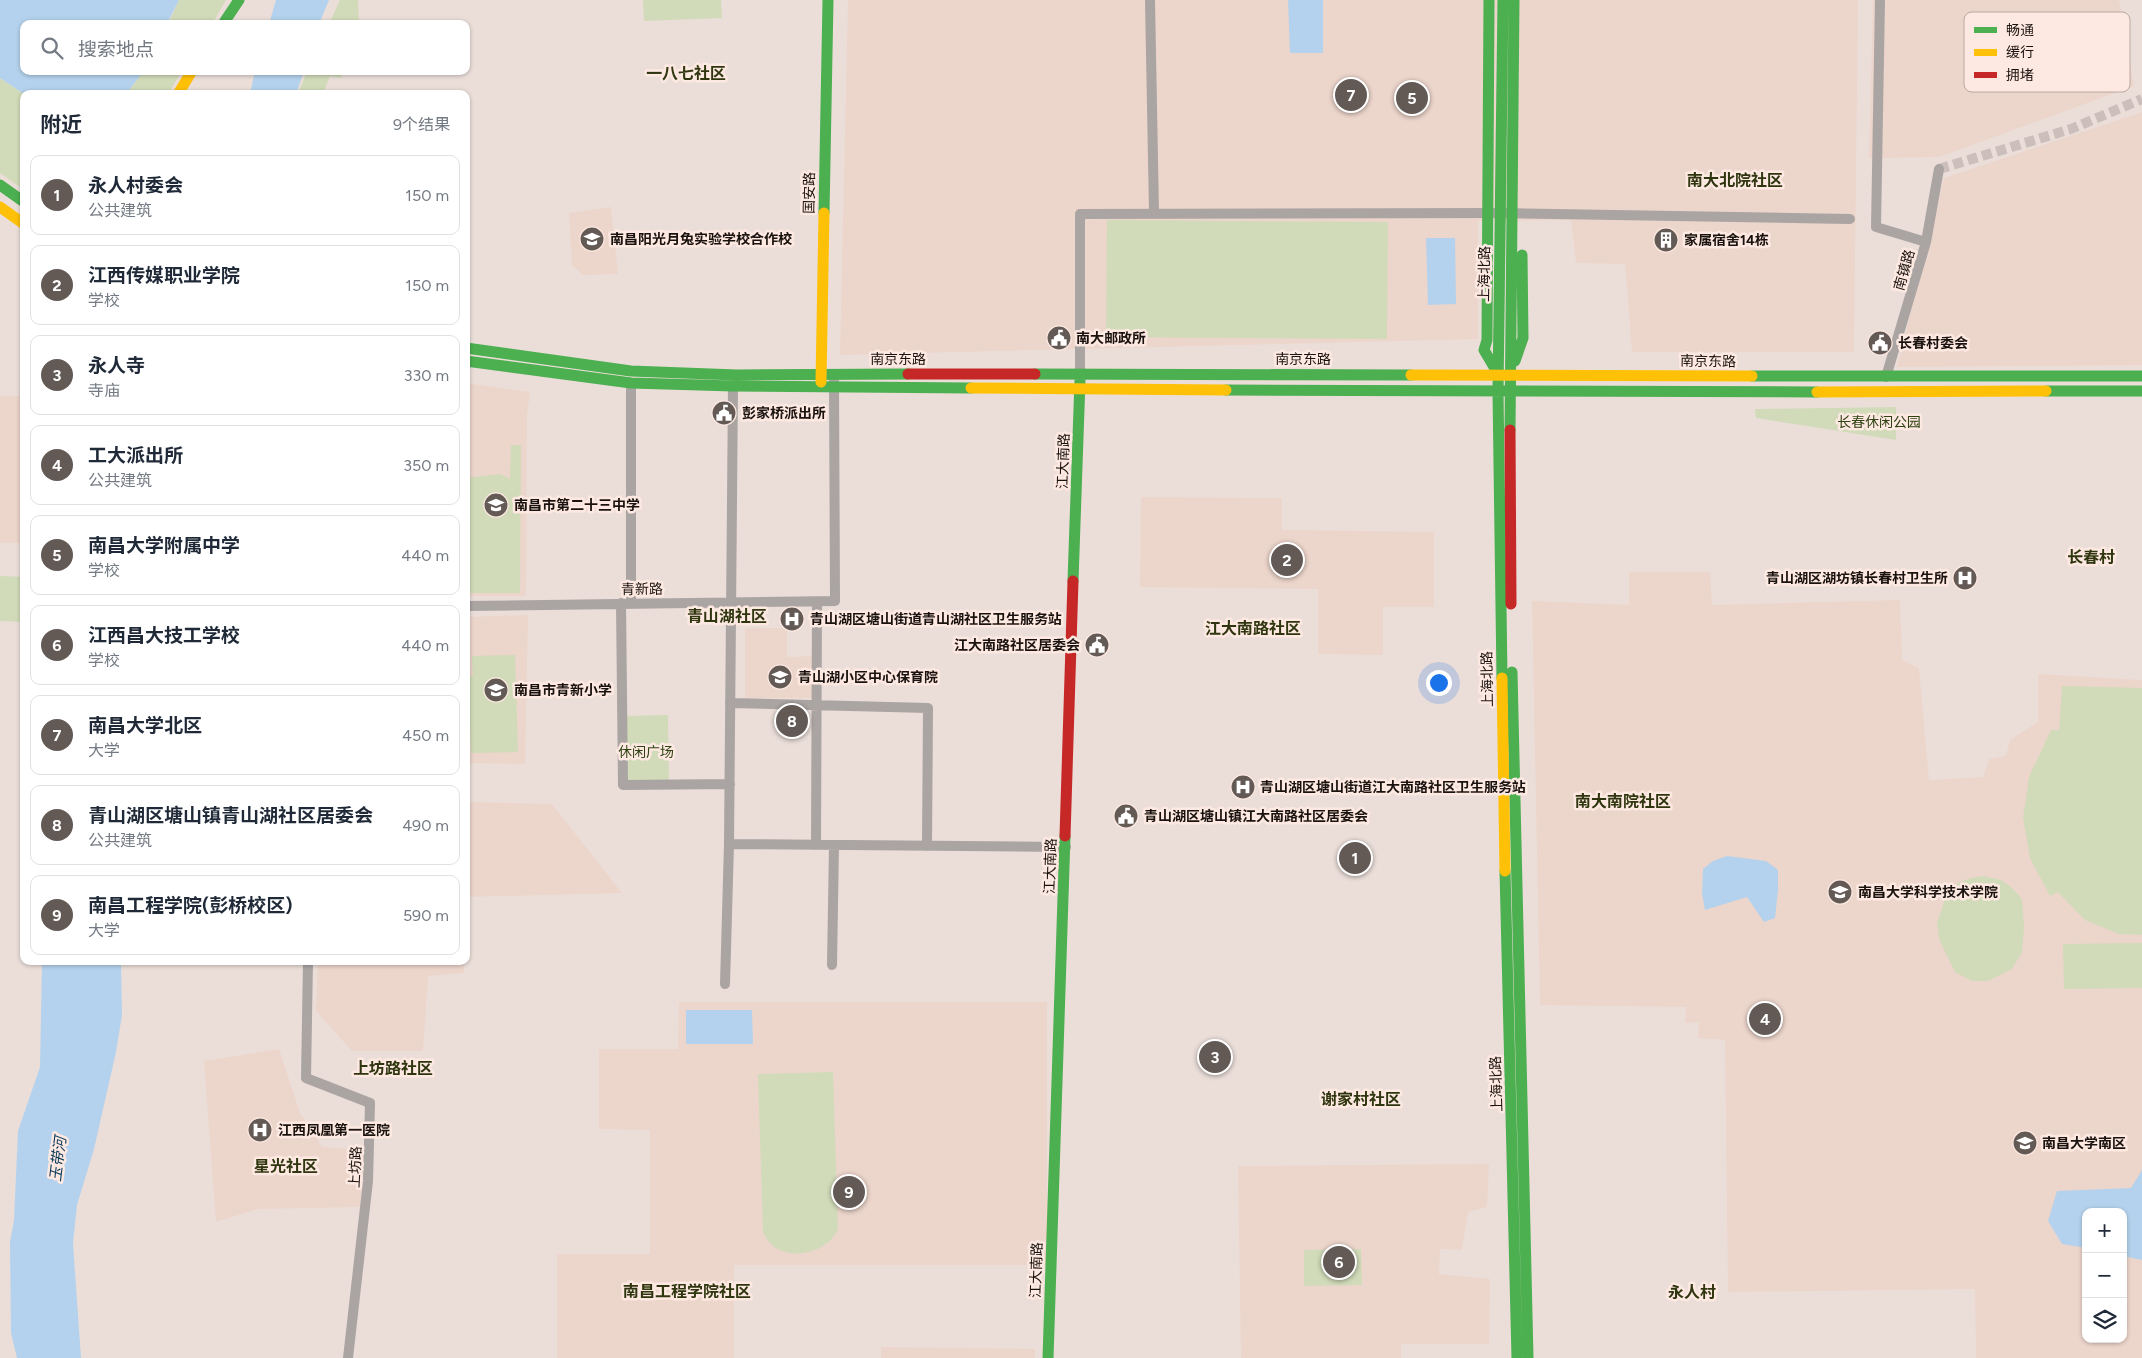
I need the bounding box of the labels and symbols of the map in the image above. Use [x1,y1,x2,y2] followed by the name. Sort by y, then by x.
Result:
[1964,12,2130,92] legend
[2006,22,2034,39] text: 畅通
[2006,44,2034,61] text: 缓行
[646,64,726,83] district label: 一八七社区
[2006,67,2034,84] text: 拥堵
[1335,76,1367,114] pin: 7
[1396,79,1428,117] pin: 5
[1687,171,1783,190] district label: 南大北院社区
[801,172,818,214] street label: 国安路
[579,226,605,252] school or university icon: 南昌阳光月兔实验学校合作校
[1653,227,1679,253] building icon: 家属宿舍14栋
[610,231,792,248] place label: 南昌阳光月兔实验学校合作校
[1684,232,1769,249] place label: 家属宿舍14栋
[1476,246,1493,302] street label: 上海北路
[1891,248,1918,293] street label: 南镇路
[1046,325,1072,351] public building icon: 南大邮政所
[1076,330,1146,347] place label: 南大邮政所
[1867,330,1893,356] public building icon: 长春村委会
[1898,335,1968,352] place label: 长春村委会
[870,351,926,368] street label: 南京东路
[1275,351,1331,368] street label: 南京东路
[1680,353,1736,370] street label: 南京东路
[711,400,737,426] public building icon: 彭家桥派出所
[742,405,826,422] place label: 彭家桥派出所
[1837,414,1921,431] park label: 长春休闲公园
[1054,433,1073,489] street label: 江大南路
[483,492,509,518] school or university icon: 南昌市第二十三中学
[514,497,640,514] place label: 南昌市第二十三中学
[1271,541,1303,579] pin: 2
[2067,548,2115,567] district label: 长春村
[1952,565,1978,591] hospital icon: 青山湖区湖坊镇长春村卫生所
[1766,570,1948,587] place label: 青山湖区湖坊镇长春村卫生所
[621,581,663,598] street label: 青新路
[779,606,805,632] hospital icon: 青山湖区塘山街道青山湖社区卫生服务站
[687,607,767,626] district label: 青山湖社区
[810,611,1062,628] place label: 青山湖区塘山街道青山湖社区卫生服务站
[1205,619,1301,638] district label: 江大南路社区
[1084,632,1110,658] public building icon: 江大南路社区居委会
[954,637,1080,654] place label: 江大南路社区居委会
[1479,651,1496,707] street label: 上海北路
[767,664,793,690] school or university icon: 青山湖小区中心保育院
[798,669,938,686] place label: 青山湖小区中心保育院
[1426,670,1452,696] your location
[483,677,509,703] school or university icon: 南昌市青新小学
[514,682,612,699] place label: 南昌市青新小学
[776,702,808,740] pin: 8
[618,744,674,761] park label: 休闲广场
[1230,774,1256,800] hospital icon: 青山湖区塘山街道江大南路社区卫生服务站
[1260,779,1526,796] place label: 青山湖区塘山街道江大南路社区卫生服务站
[1575,792,1671,811] district label: 南大南院社区
[1113,803,1139,829] public building icon: 青山湖区塘山镇江大南路社区居委会
[1144,808,1368,825] place label: 青山湖区塘山镇江大南路社区居委会
[1041,838,1060,894] street label: 江大南路
[1339,839,1371,877] pin: 1
[1827,879,1853,905] school or university icon: 南昌大学科学技术学院
[1858,884,1998,901] place label: 南昌大学科学技术学院
[1749,1000,1781,1038] pin: 4
[1199,1038,1231,1076] pin: 3
[1487,1056,1506,1112] street label: 上海北路
[353,1059,433,1078] district label: 上坊路社区
[1321,1090,1401,1109] district label: 谢家村社区
[247,1117,273,1143] hospital icon: 江西凤凰第一医院
[278,1122,390,1139] place label: 江西凤凰第一医院
[2012,1130,2038,1156] school or university icon: 南昌大学南区
[46,1133,70,1182] water label: 玉带河
[2042,1135,2126,1152] place label: 南昌大学南区
[346,1146,365,1188] street label: 上坊路
[254,1157,318,1176] district label: 星光社区
[833,1173,865,1211] pin: 9
[1027,1242,1046,1298] street label: 江大南路
[1323,1243,1355,1281] pin: 6
[623,1282,751,1301] district label: 南昌工程学院社区
[1668,1283,1716,1302] district label: 永人村

